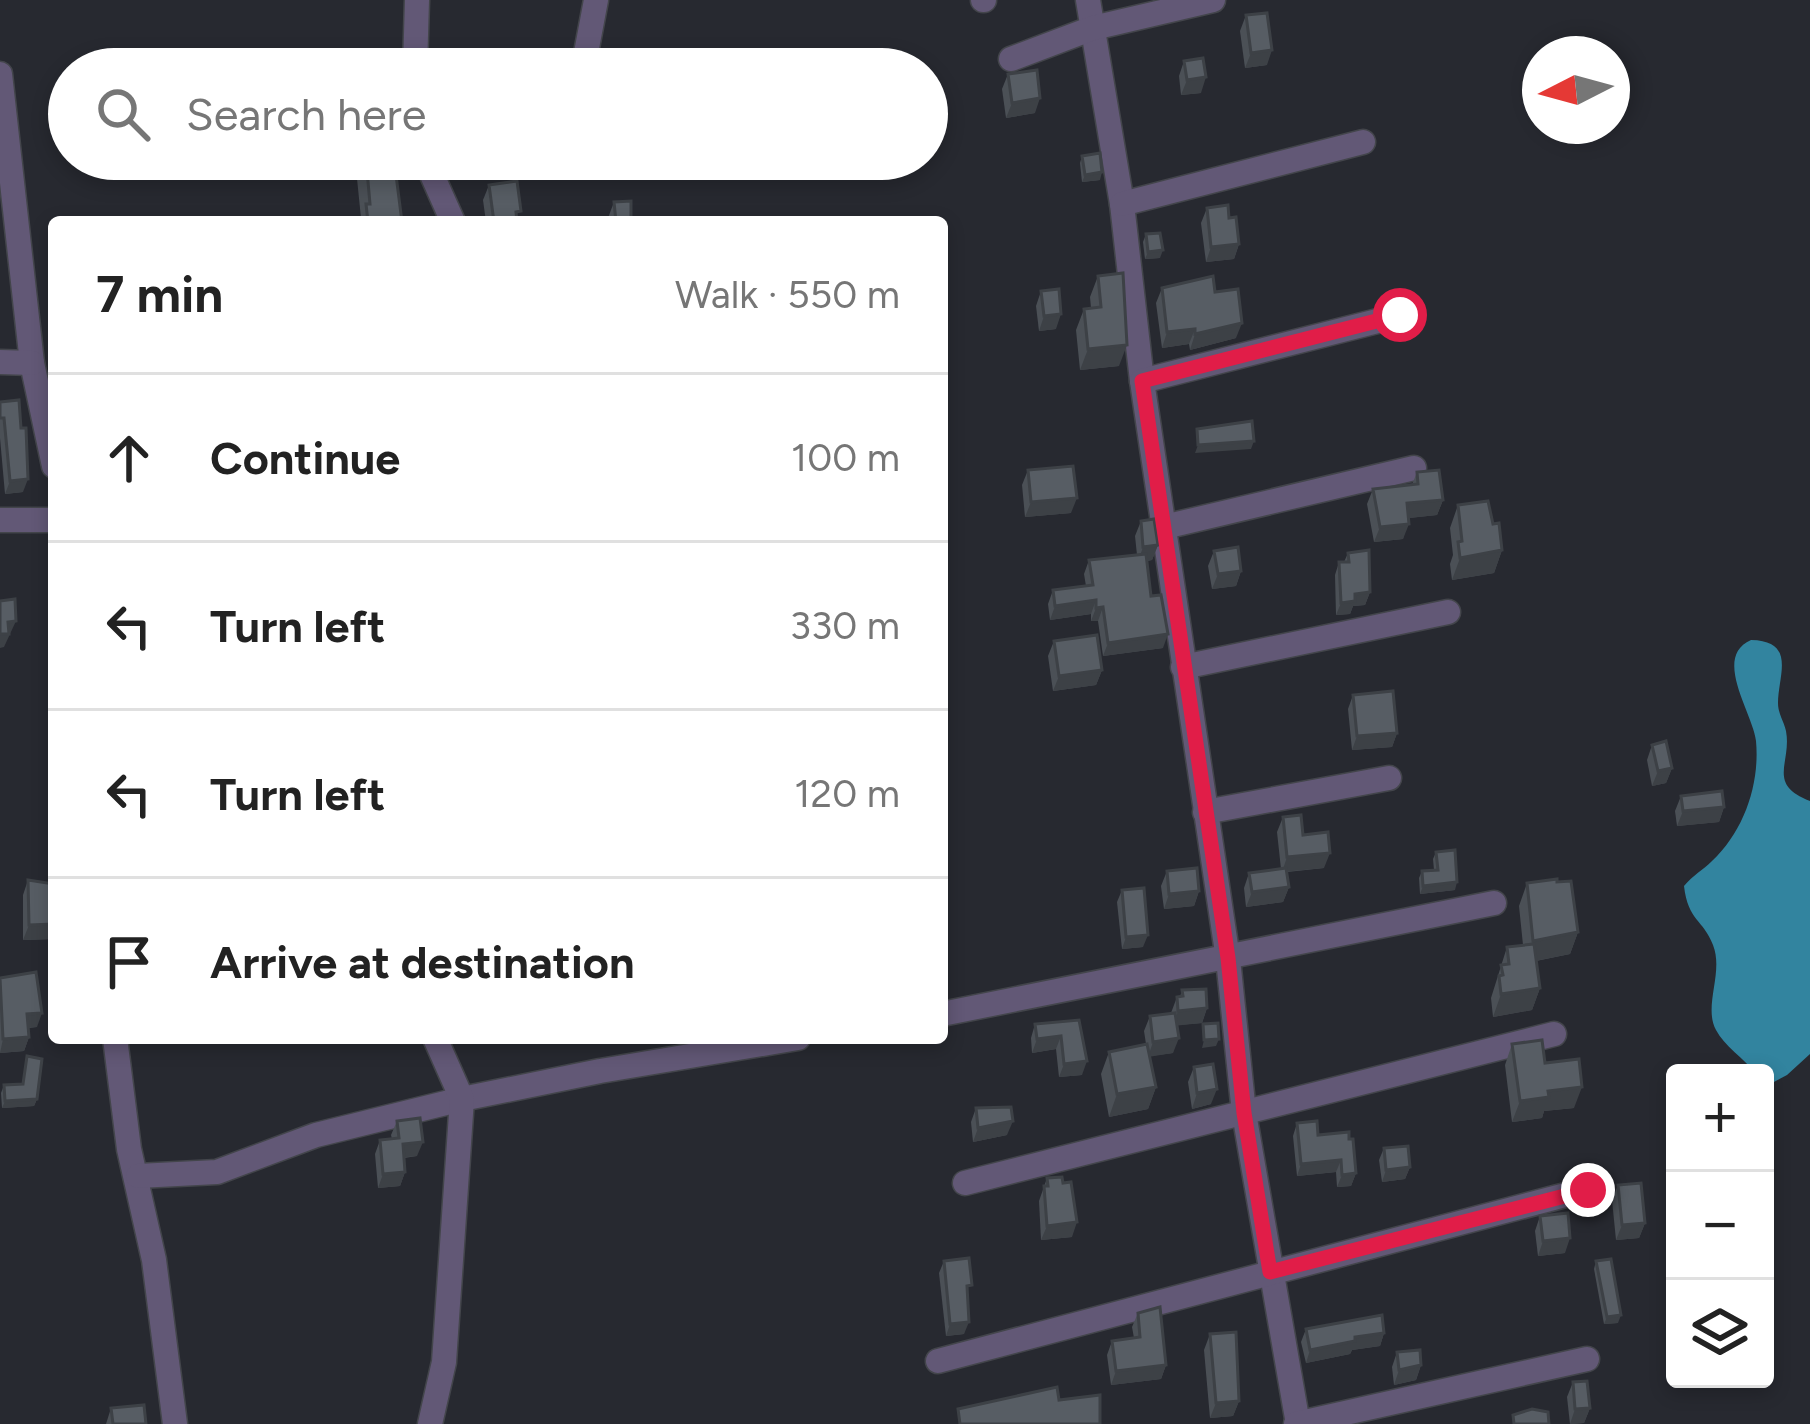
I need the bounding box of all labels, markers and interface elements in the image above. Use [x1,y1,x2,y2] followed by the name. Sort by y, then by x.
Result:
[1522,36,1630,144] north arrow
[48,48,948,180] search box
[90,81,156,147] icon: search
[186,87,426,141] text: Search here
[96,264,223,325] text: 7 min
[675,271,900,318] text: Walk · 550 m
[1373,288,1427,342] route start
[96,425,162,491] icon: ahead
[210,431,400,485] text: Continue
[791,434,900,481] text: 100 m
[96,593,162,659] icon: left
[210,599,385,653] text: Turn left
[790,602,900,649] text: 330 m
[96,761,162,827] icon: left
[210,767,385,821] text: Turn left
[794,770,900,817] text: 120 m
[96,929,162,995] icon: arrive
[210,935,634,989] text: Arrive at destination
[1666,1064,1774,1388] map controls
[1666,1064,1774,1172] button: +
[1561,1163,1615,1217] route end
[1666,1172,1774,1280] button: −
[1666,1280,1774,1388] button: layers

